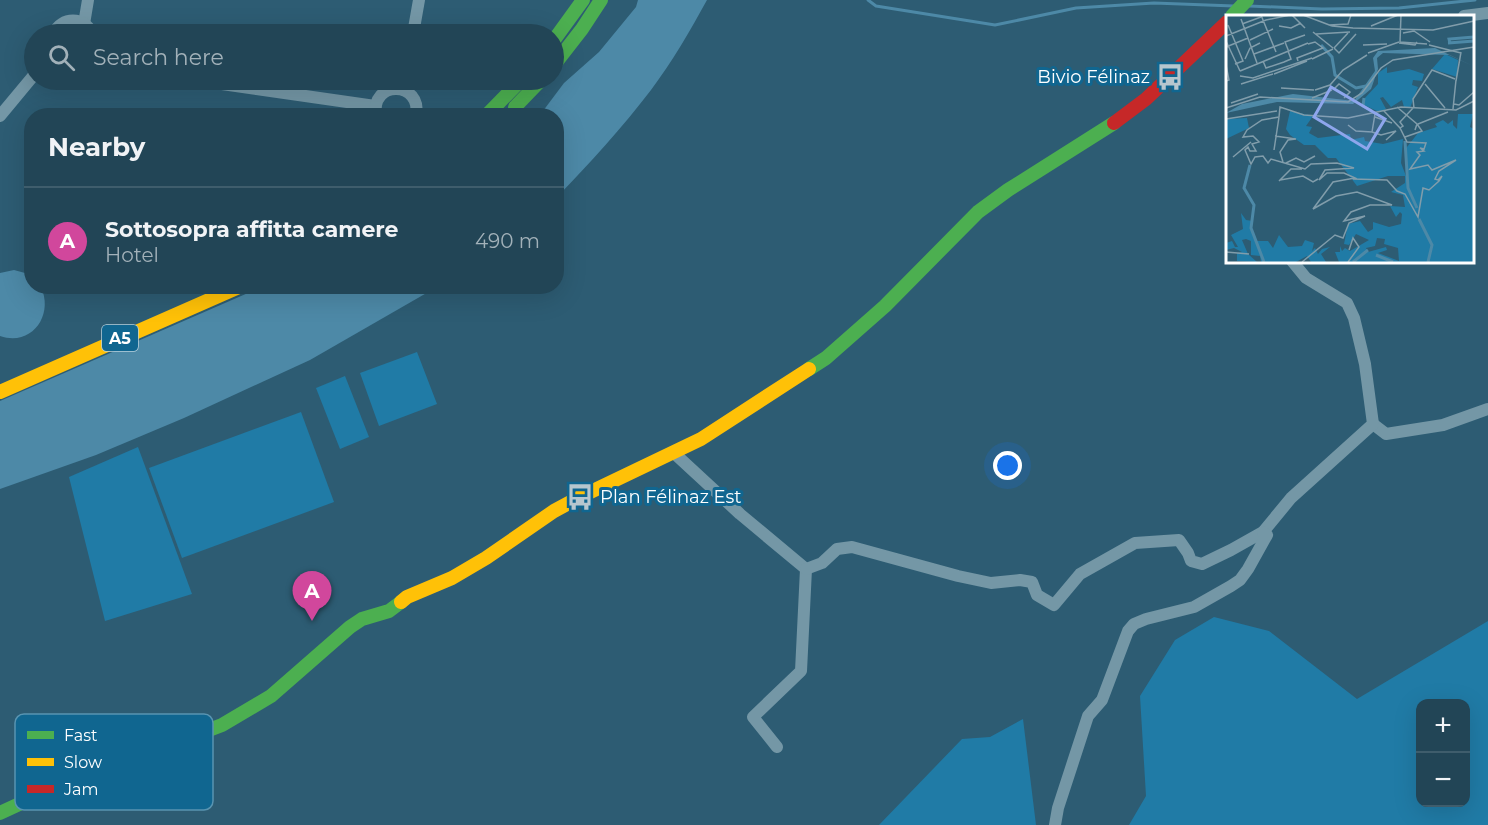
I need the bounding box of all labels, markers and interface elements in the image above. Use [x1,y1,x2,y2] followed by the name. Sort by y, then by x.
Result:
[1226,15,1473,262] inset map
[24,24,564,90] search box
[45,41,78,74] icon: search
[93,44,224,71] text: Search here
[1155,62,1185,92] bus stop icon: Bivio Félinaz
[1037,66,1150,88] place label: Bivio Félinaz
[48,131,145,163] text: Nearby
[105,216,398,243] text: Sottosopra affitta camere
[60,229,75,253] text: A
[475,229,540,253] text: 490 m
[105,243,159,267] text: Hotel
[102,325,138,351] road number: A5
[993,451,1022,480] your location
[565,482,595,512] bus stop icon: Plan Félinaz Est
[600,486,742,508] place label: Plan Félinaz Est
[292,572,332,621] pin: A
[1416,699,1470,807] map controls
[1416,699,1470,753] button: +
[15,714,213,810] legend
[64,726,98,745] text: Fast
[64,753,102,772] text: Slow
[1416,753,1470,807] button: −
[63,780,98,799] text: Jam

